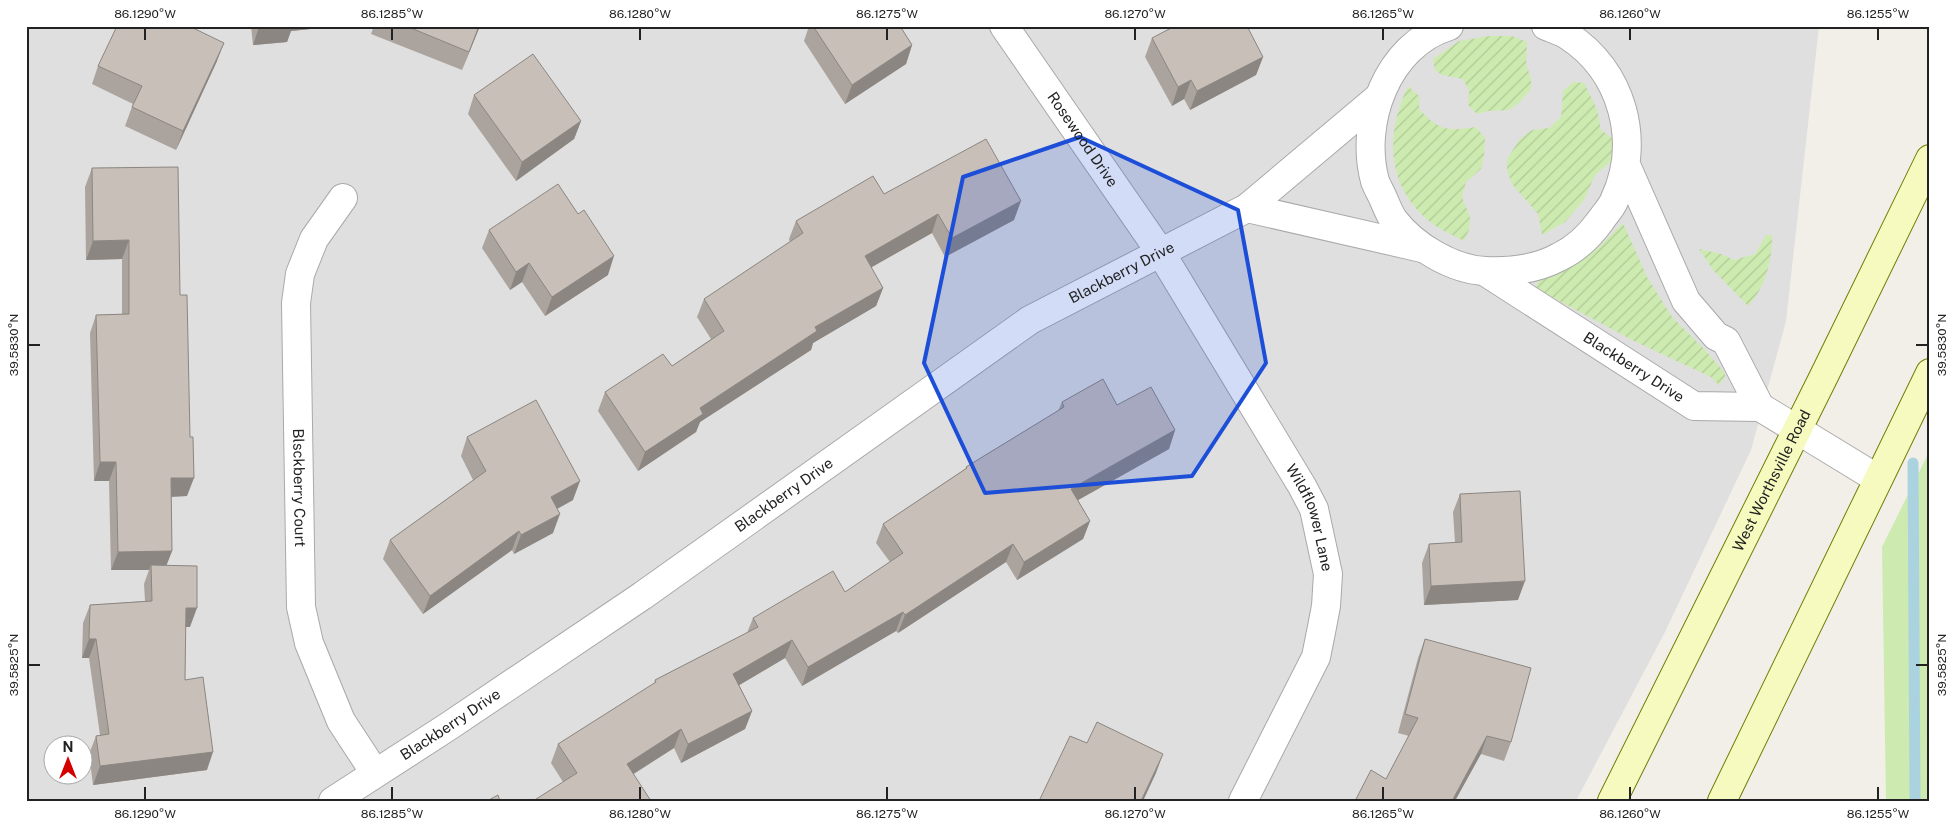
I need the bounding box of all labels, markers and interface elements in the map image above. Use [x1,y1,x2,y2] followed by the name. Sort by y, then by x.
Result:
[114,7,176,21] text: 86.1290°W
[361,7,424,21] text: 86.1285°W
[609,7,672,21] text: 86.1280°W
[856,7,918,21] text: 86.1275°W
[1104,7,1166,21] text: 86.1270°W
[1352,7,1415,21] text: 86.1265°W
[1599,7,1661,21] text: 86.1260°W
[1847,7,1910,21] text: 86.1255°W
[1044,89,1122,190] street label: Rosewood Drive
[1066,238,1177,307] street label: Blackberry Drive
[7,314,21,376] text: 39.5830°N
[1935,314,1949,376] text: 39.5830°N
[1580,328,1688,405] street label: Blackberry Drive
[1729,407,1814,554] street label: West Worthsville Road
[290,428,309,547] street label: Blsckberry Court
[731,454,836,535] street label: Blackberry Drive
[1283,461,1336,573] street label: Wildflower Lane
[7,634,21,696] text: 39.5825°N
[1935,634,1949,696] text: 39.5825°N
[397,685,503,763] street label: Blackberry Drive
[42,734,92,784] north arrow
[63,739,73,755] text: N
[114,807,176,821] text: 86.1290°W
[361,807,424,821] text: 86.1285°W
[609,807,672,821] text: 86.1280°W
[856,807,918,821] text: 86.1275°W
[1104,807,1166,821] text: 86.1270°W
[1352,807,1415,821] text: 86.1265°W
[1599,807,1661,821] text: 86.1260°W
[1847,807,1910,821] text: 86.1255°W

